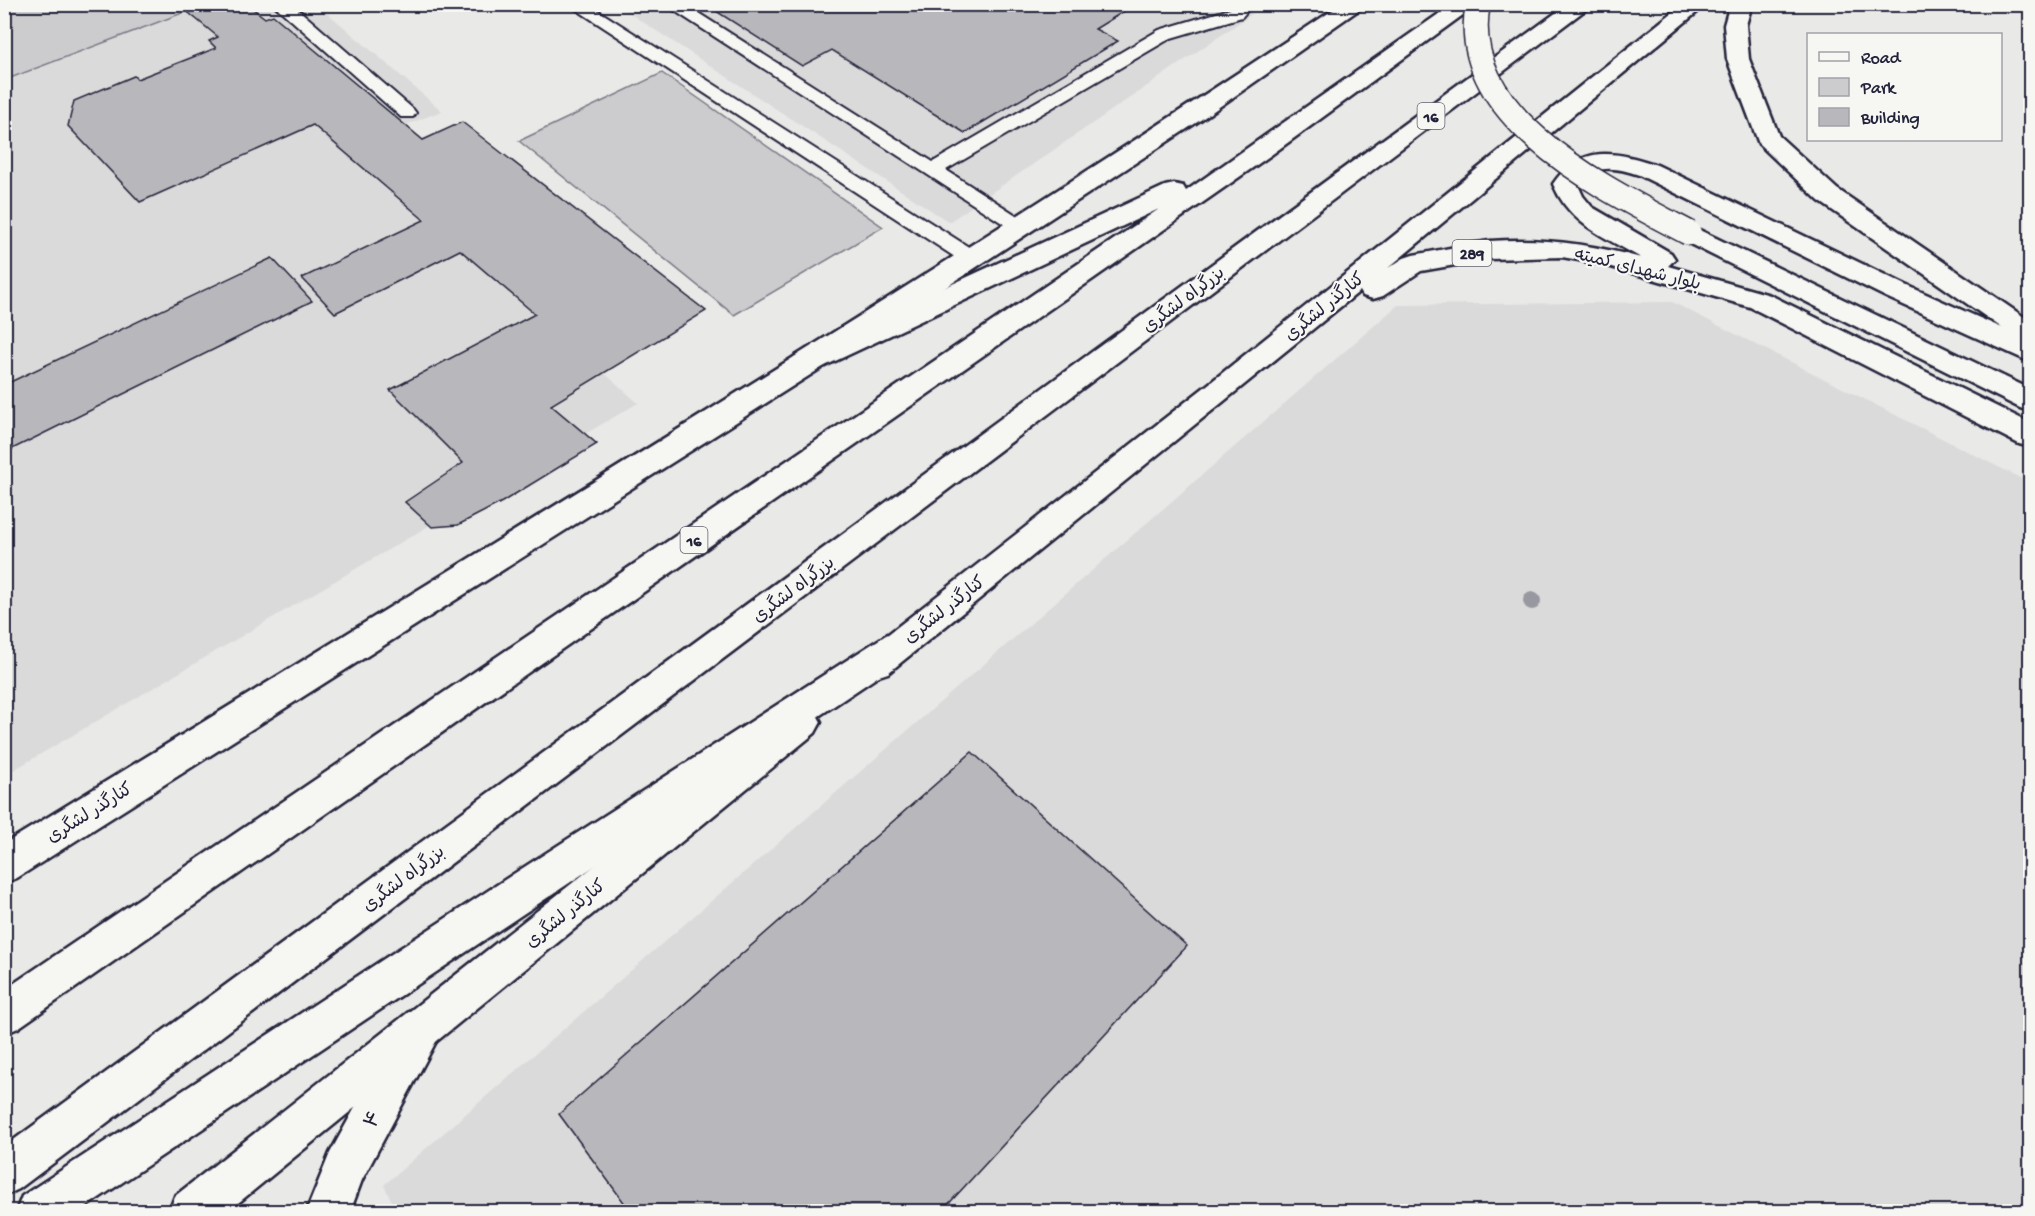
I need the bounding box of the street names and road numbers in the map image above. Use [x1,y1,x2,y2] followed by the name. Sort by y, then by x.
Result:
[1418,103,1444,129] road number: 16
[1452,240,1492,266] road number: 289
[1572,245,1703,296] street label: بلوار شهدای کمیته
[1138,262,1230,339] street label: بزرگراه لشگری
[1280,267,1370,347] street label: کنارگذر لشگری
[680,527,708,553] road number: 16
[748,552,840,629] street label: بزرگراه لشگری
[900,571,991,649] street label: کنارگذر لشگری
[42,778,137,849] street label: کنارگذر لشگری
[358,841,450,918] street label: بزرگراه لشگری
[521,874,611,954] street label: کنارگذر لشگری
[360,1108,390,1134] street label: ۴

